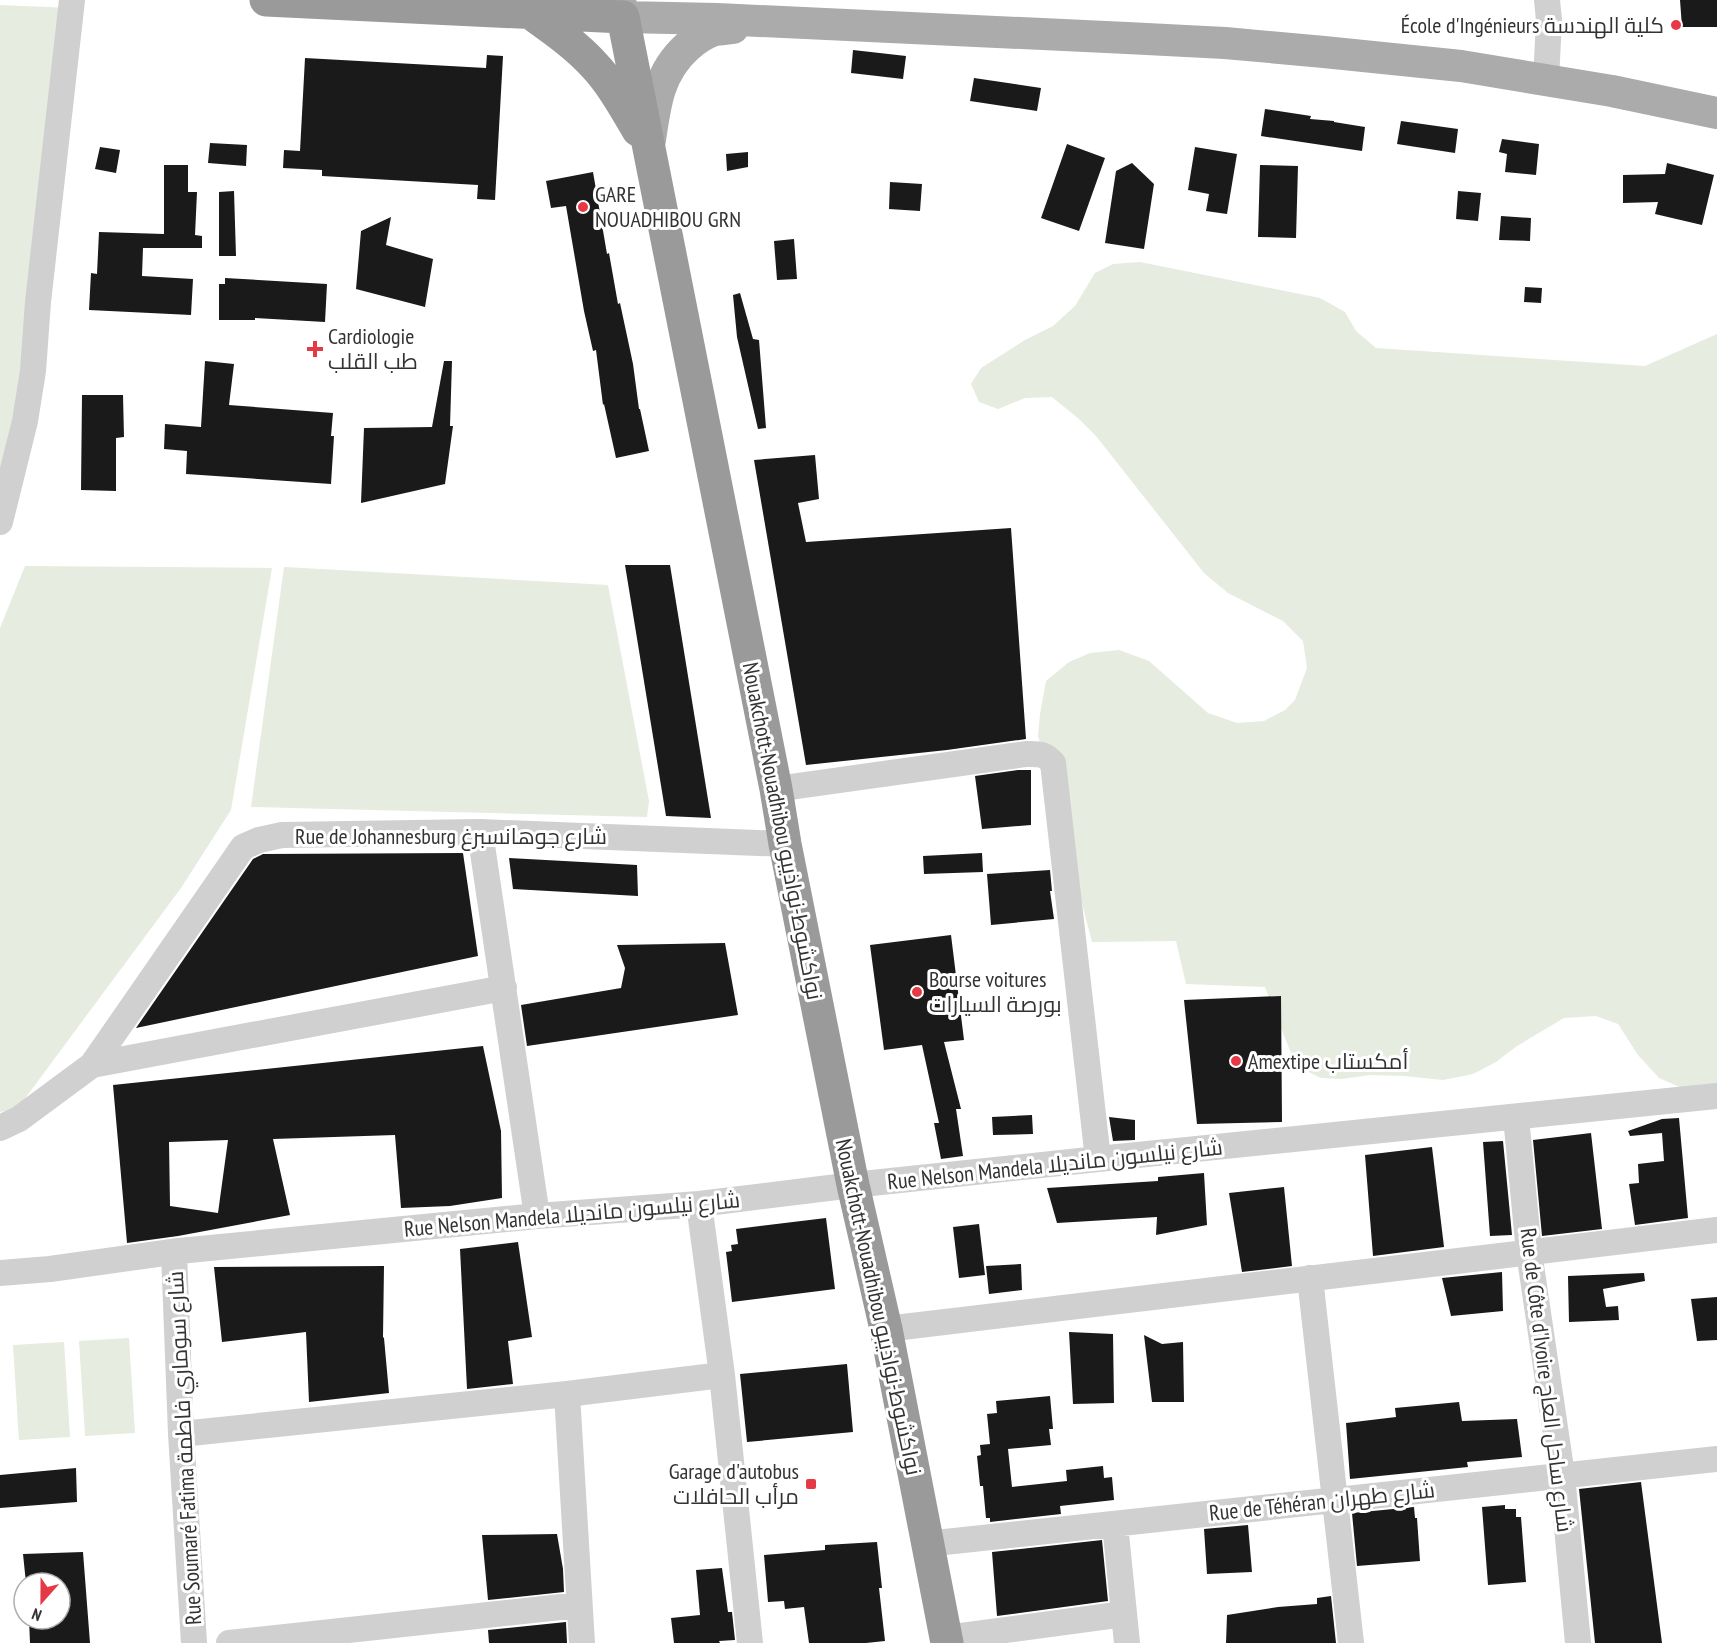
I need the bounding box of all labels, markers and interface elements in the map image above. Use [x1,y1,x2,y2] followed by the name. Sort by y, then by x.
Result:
[1401,11,1664,39] place label: École d'Ingénieurs كلية الهندسة
[1669,18,1683,32] marker: École d'Ingénieurs كلية الهندسة
[595,180,741,233] place label: GARE NOUADHIBOU GRN
[576,200,590,214] marker: GARE NOUADHIBOU GRN
[328,322,418,375] place label: Cardiologie طب القلب
[306,340,324,358] marker: Cardiologie طب القلب
[737,660,829,1002] street label: Nouakchott-Nouadhibou نواكشوط-نواذيبو
[295,822,607,851] street label: Rue de Johannesburg شارع جوهانسبرغ
[929,965,1062,1018] place label: Bourse voitures بورصة السيارات
[910,985,924,999] marker: Bourse voitures بورصة السيارات
[1248,1047,1408,1075] place label: Amextipe أمكستاب
[1229,1054,1243,1068] marker: Amextipe أمكستاب
[886,1132,1224,1197] street label: Rue Nelson Mandela شارع نيلسون مانديلا
[830,1136,928,1478] street label: Nouakchott-Nouadhibou نواكشوط-نواذيبو
[403,1185,741,1244] street label: Rue Nelson Mandela شارع نيلسون مانديلا
[1513,1226,1580,1534] street label: Rue de Côte d'Ivoire شارع ساحل العاج
[161,1270,210,1626] street label: Rue Soumaré Fatima شارع سوماري فاطمة
[669,1457,799,1510] place label: Garage d'autobus مرأب الحافلات
[1208,1475,1436,1528] street label: Rue de Téhéran شارع طهران
[804,1477,818,1491] marker: Garage d'autobus مرأب الحافلات
[12,1571,72,1631] north arrow
[29,1604,44,1626] text: N

